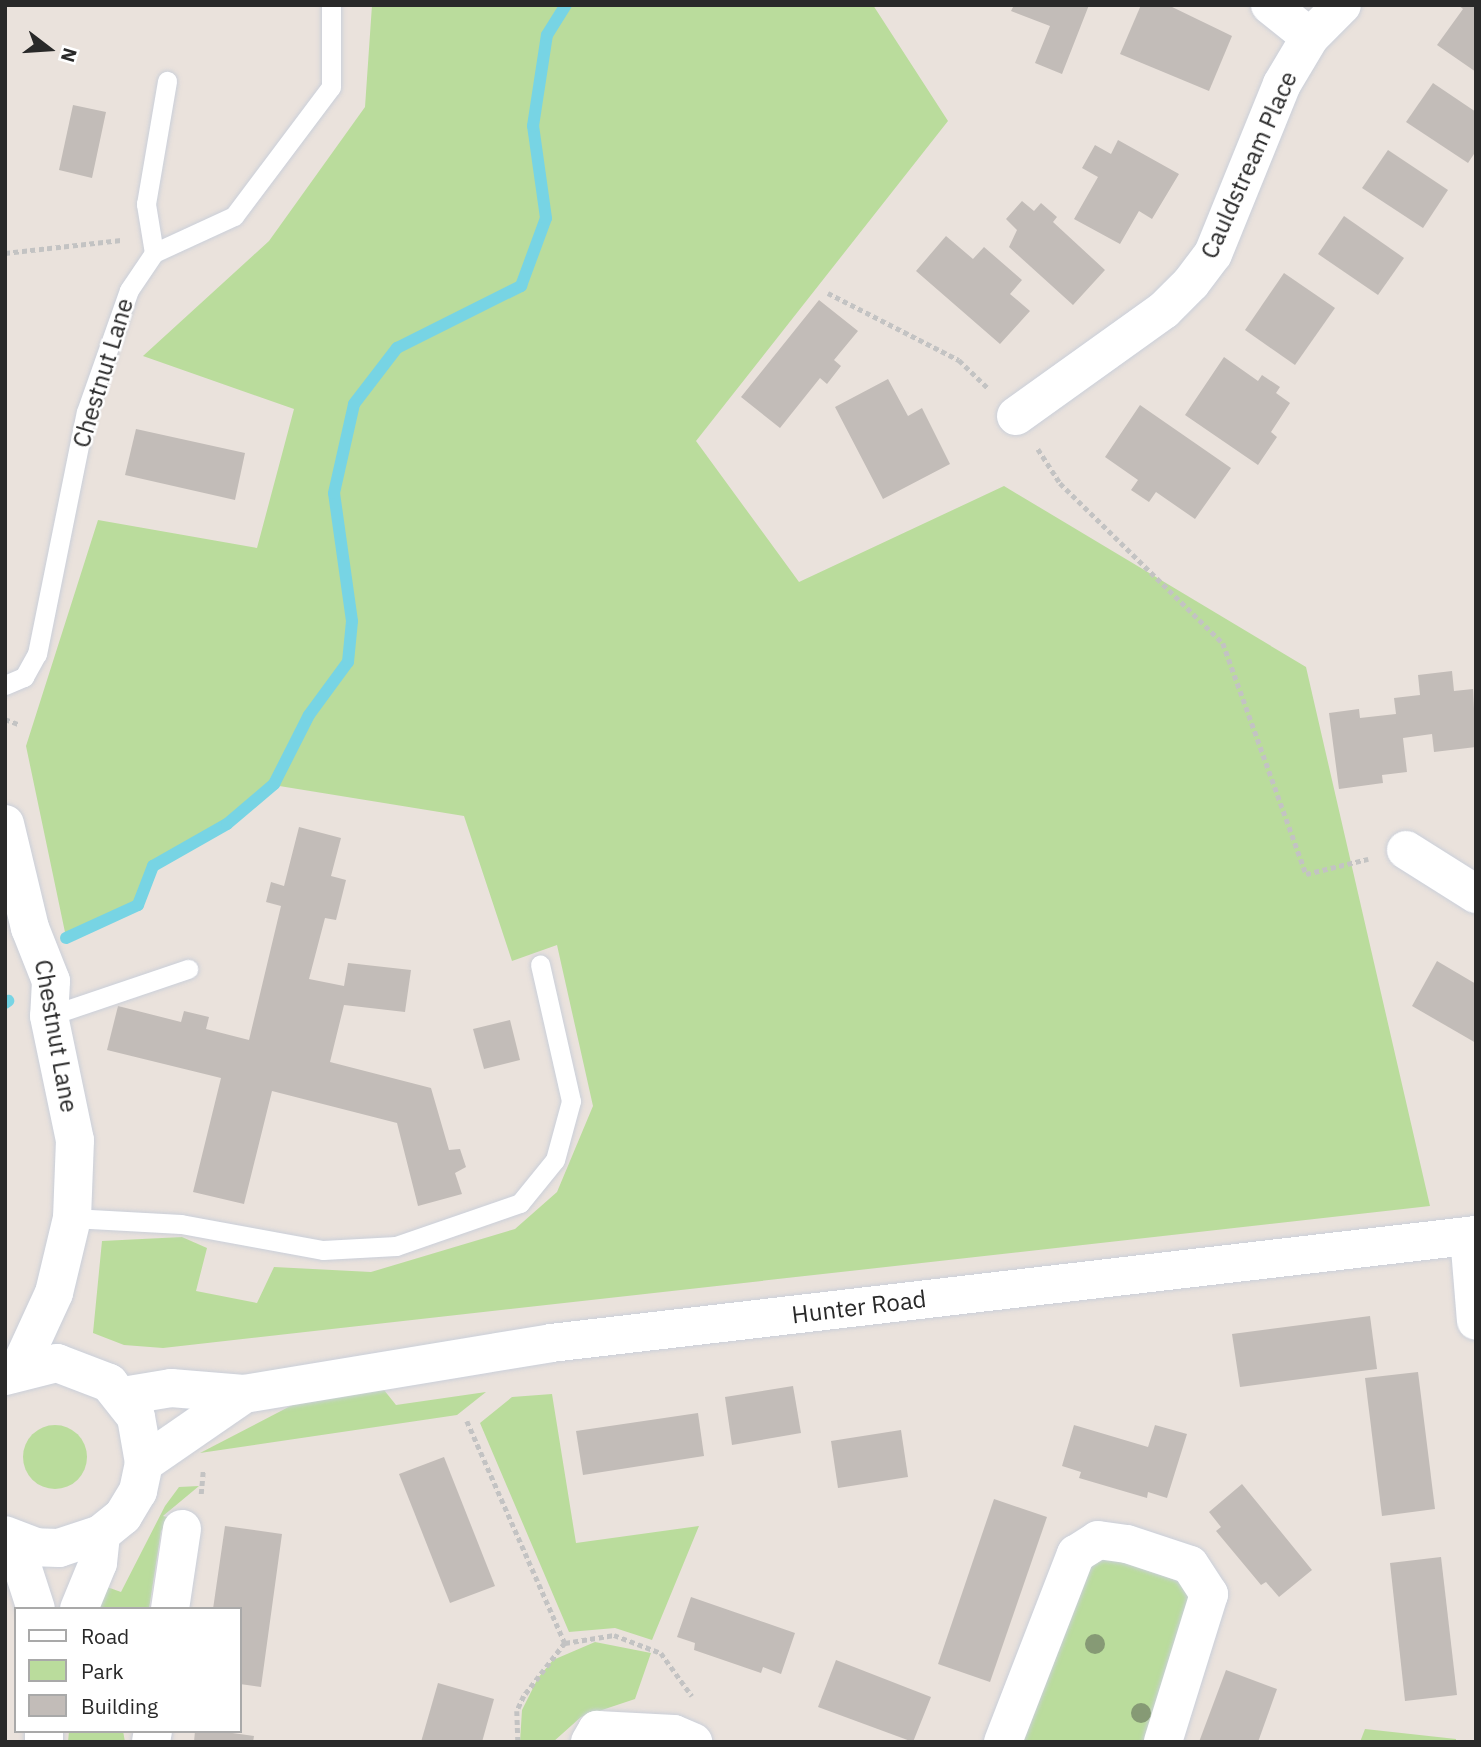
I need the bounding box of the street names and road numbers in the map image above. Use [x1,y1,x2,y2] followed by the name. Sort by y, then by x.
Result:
[1195,67,1303,263] street label: Cauldstream Place
[67,295,139,451] street label: Chestnut Lane
[28,957,84,1115] street label: Chestnut Lane
[790,1284,928,1330] street label: Hunter Road

